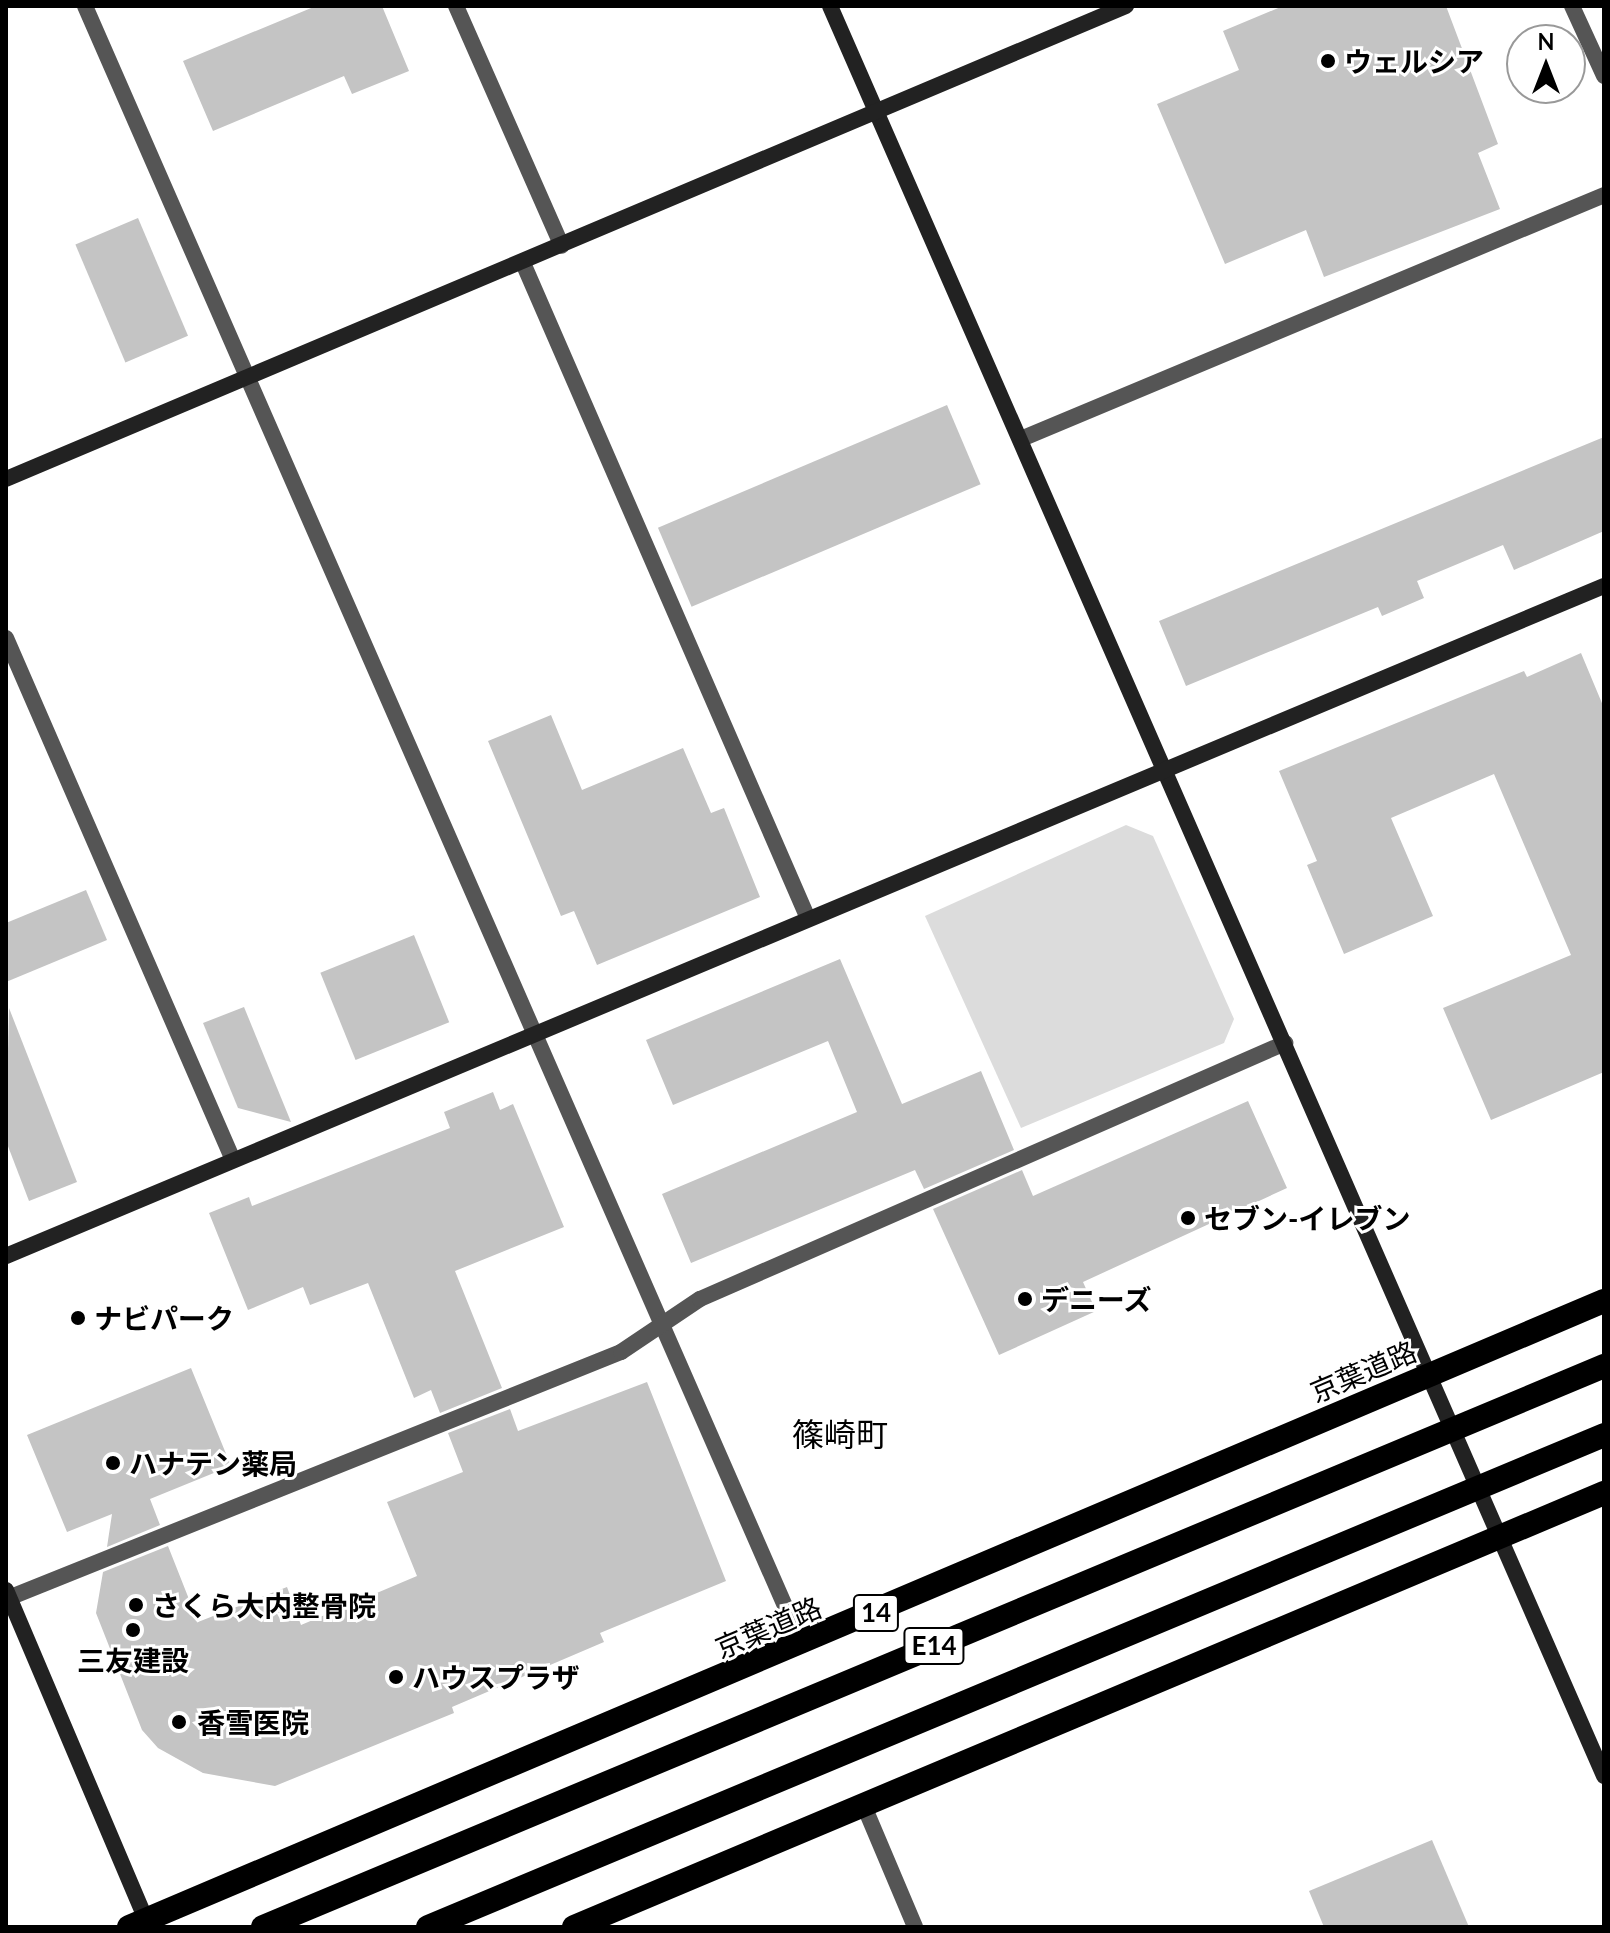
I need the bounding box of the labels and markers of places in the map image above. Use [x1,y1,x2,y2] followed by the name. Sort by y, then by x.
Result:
[1344,44,1484,78] place label: ウェルシア
[1319,52,1337,70] marker: ウェルシア
[1204,1201,1410,1235] place label: セブン-イレブン
[1179,1209,1197,1227] marker: セブン-イレブン
[1041,1282,1153,1316] place label: デニーズ
[1016,1290,1034,1308] marker: デニーズ
[94,1301,234,1335] place label: ナビパーク
[69,1309,87,1327] marker: ナビパーク
[129,1446,297,1480] place label: ハナテン薬局
[104,1454,122,1472] marker: ハナテン薬局
[152,1588,376,1622] place label: さくら大内整骨院
[127,1596,145,1614] marker: さくら大内整骨院
[124,1621,142,1639] marker: 三友建設
[77,1643,189,1677] place label: 三友建設
[412,1660,580,1694] place label: ハウスプラザ
[387,1668,405,1686] marker: ハウスプラザ
[197,1705,309,1739] place label: 香雪医院
[168,1711,190,1733] marker: 香雪医院

